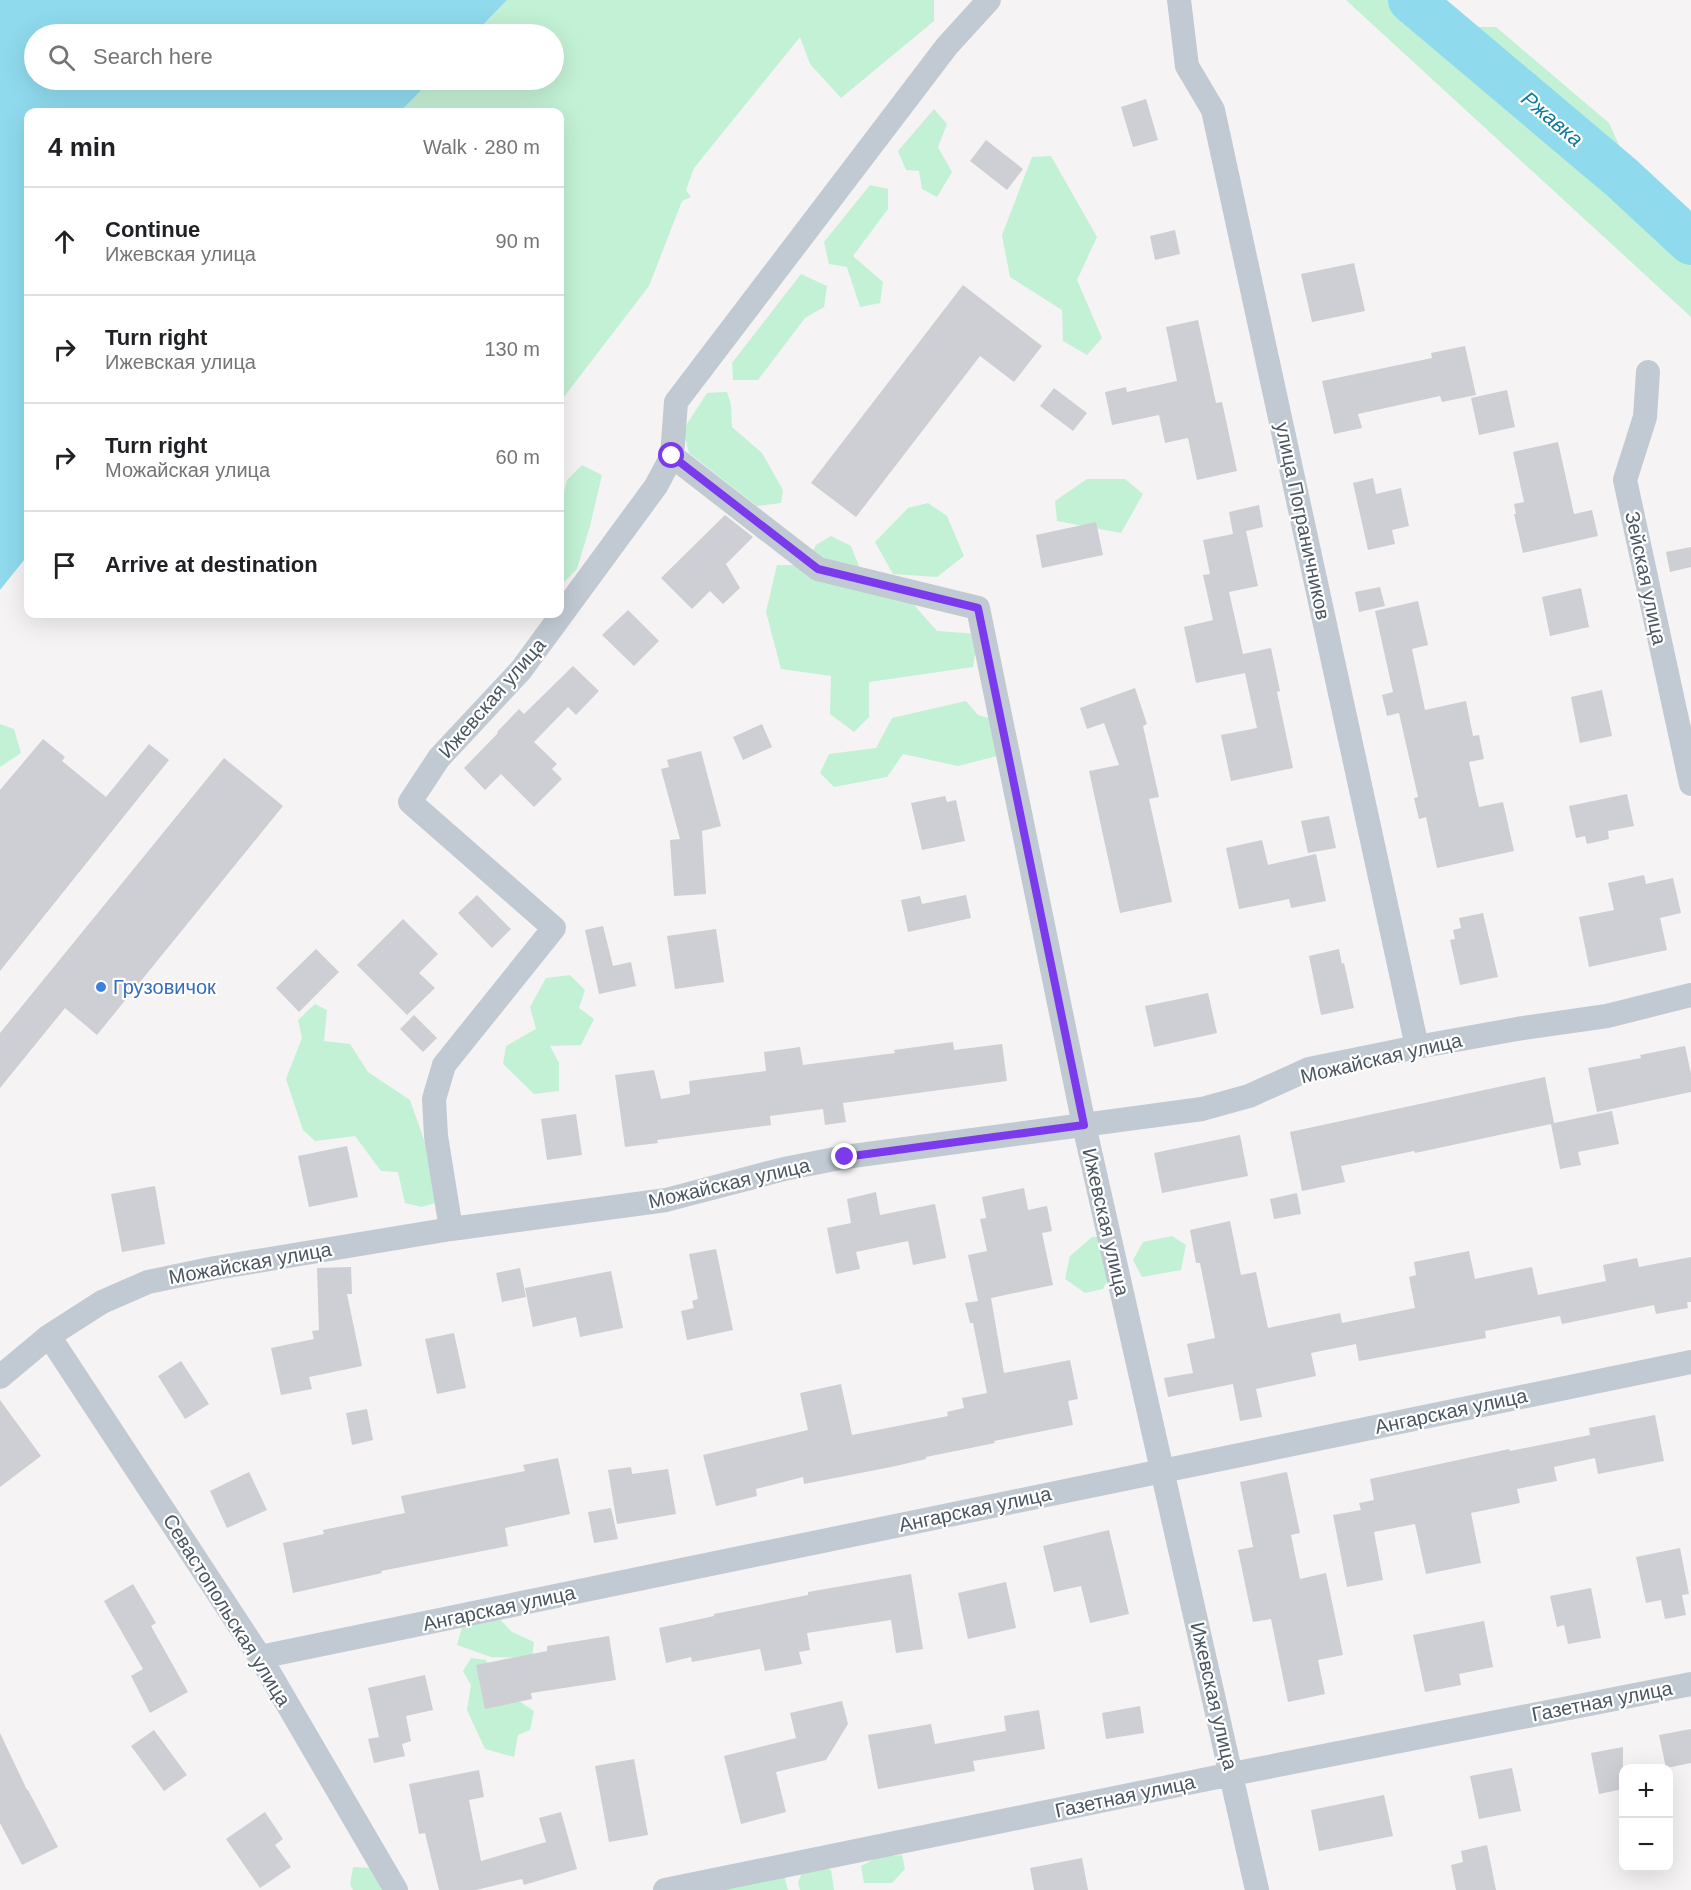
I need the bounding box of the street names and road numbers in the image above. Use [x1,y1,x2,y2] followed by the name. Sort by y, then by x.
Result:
[1271,420,1335,622] street label: улица Пограничников
[1621,509,1671,648] street label: Зейская улица
[434,633,550,762] street label: Ижевская улица
[1298,1029,1465,1087] street label: Можайская улица
[1078,1146,1134,1299] street label: Ижевская улица
[646,1154,813,1212] street label: Можайская улица
[167,1238,334,1288] street label: Можайская улица
[1373,1384,1530,1438] street label: Ангарская улица
[897,1482,1054,1536] street label: Ангарская улица
[159,1510,296,1711] street label: Севастопольская улица
[421,1581,578,1635] street label: Ангарская улица
[1186,1620,1242,1773] street label: Ижевская улица
[1530,1676,1675,1725] street label: Газетная улица
[1053,1770,1198,1822] street label: Газетная улица

